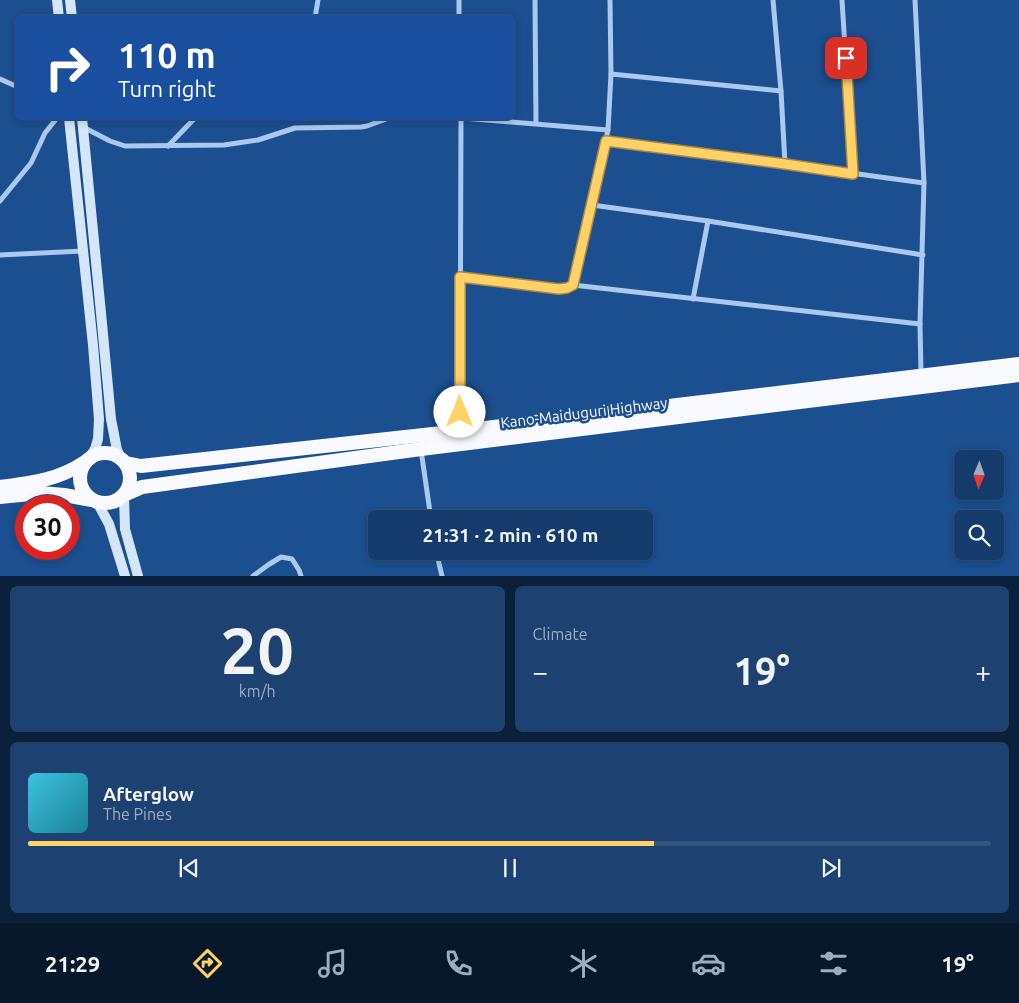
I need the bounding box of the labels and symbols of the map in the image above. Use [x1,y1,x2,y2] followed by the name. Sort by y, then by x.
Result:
[825,37,867,79] pin
[433,385,485,437] position arrow
[500,394,668,431] street label: Kano-Maiduguri Highway
[954,450,1004,500] north arrow
[15,495,80,560] speed limit sign: 30

